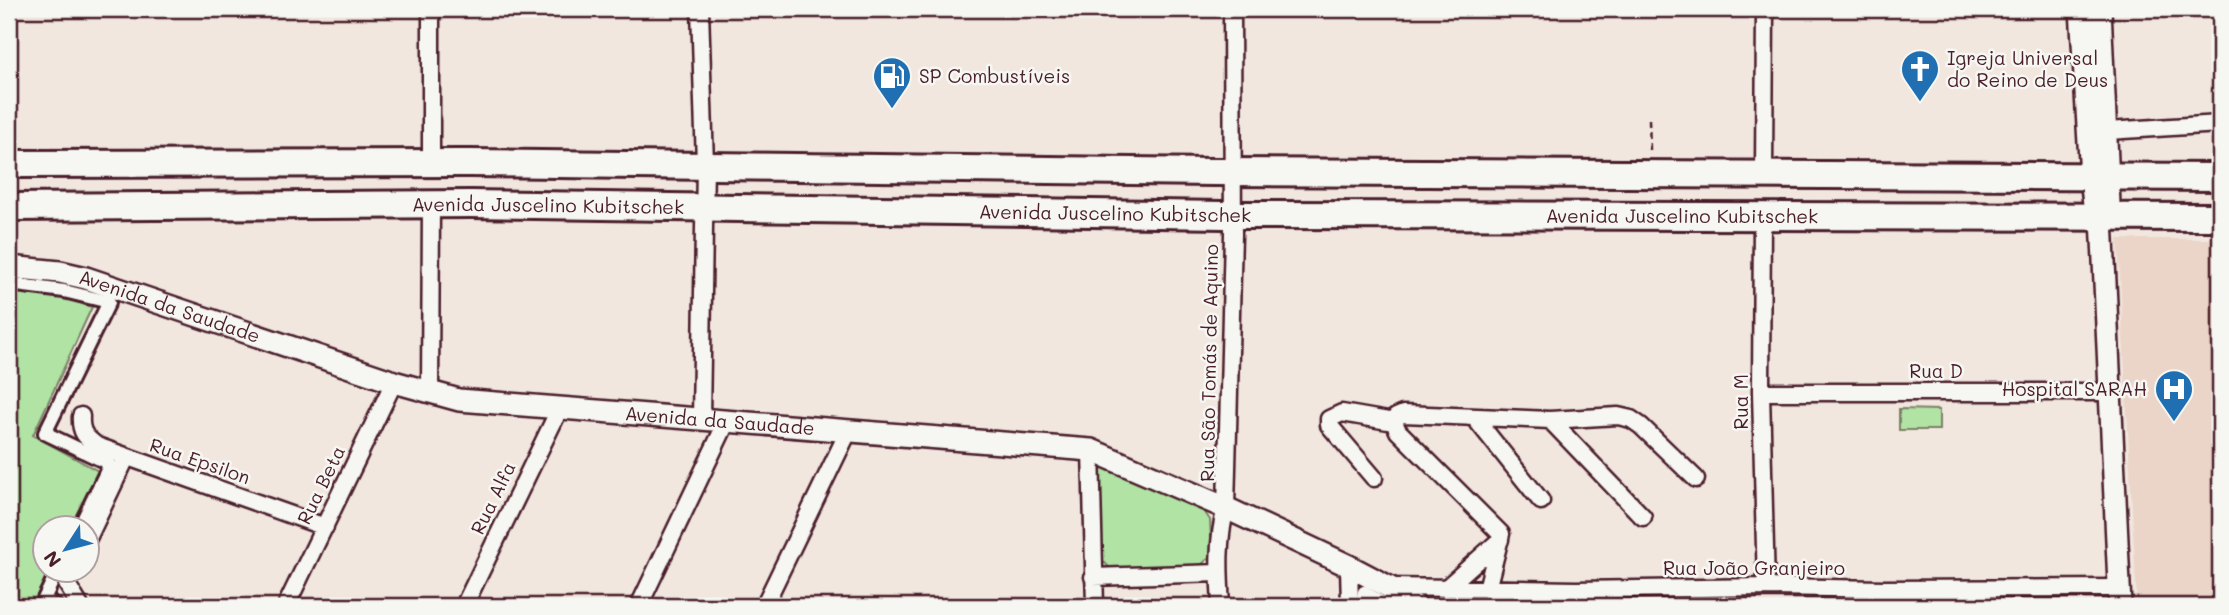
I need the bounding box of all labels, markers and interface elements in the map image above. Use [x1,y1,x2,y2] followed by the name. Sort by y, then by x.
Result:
[1947,45,2108,92] place label: Igreja Universal do Reino de Deus
[1899,48,1941,103] church icon: Igreja Universal do Reino de Deus
[871,55,913,110] fuel station icon: SP Combustíveis
[919,63,1070,88] place label: SP Combustíveis
[412,191,684,219] street label: Avenida Juscelino Kubitschek
[979,198,1251,227] street label: Avenida Juscelino Kubitschek
[1546,203,1818,228] street label: Avenida Juscelino Kubitschek
[1194,244,1223,482] street label: Rua São Tomás de Aquino
[77,264,264,348] street label: Avenida da Saudade
[1909,358,1963,383] street label: Rua D
[2153,368,2195,423] hospital icon: Hospital SARAH
[1728,374,1753,430] street label: Rua M
[2002,376,2147,401] place label: Hospital SARAH
[624,400,815,440] street label: Avenida da Saudade
[147,432,254,489] street label: Rua Epsilon
[291,441,350,528] street label: Rua Beta
[464,457,521,538] street label: Rua Alfa
[32,514,102,584] north arrow
[37,546,66,572] text: N
[1663,555,1845,580] street label: Rua João Granjeiro

